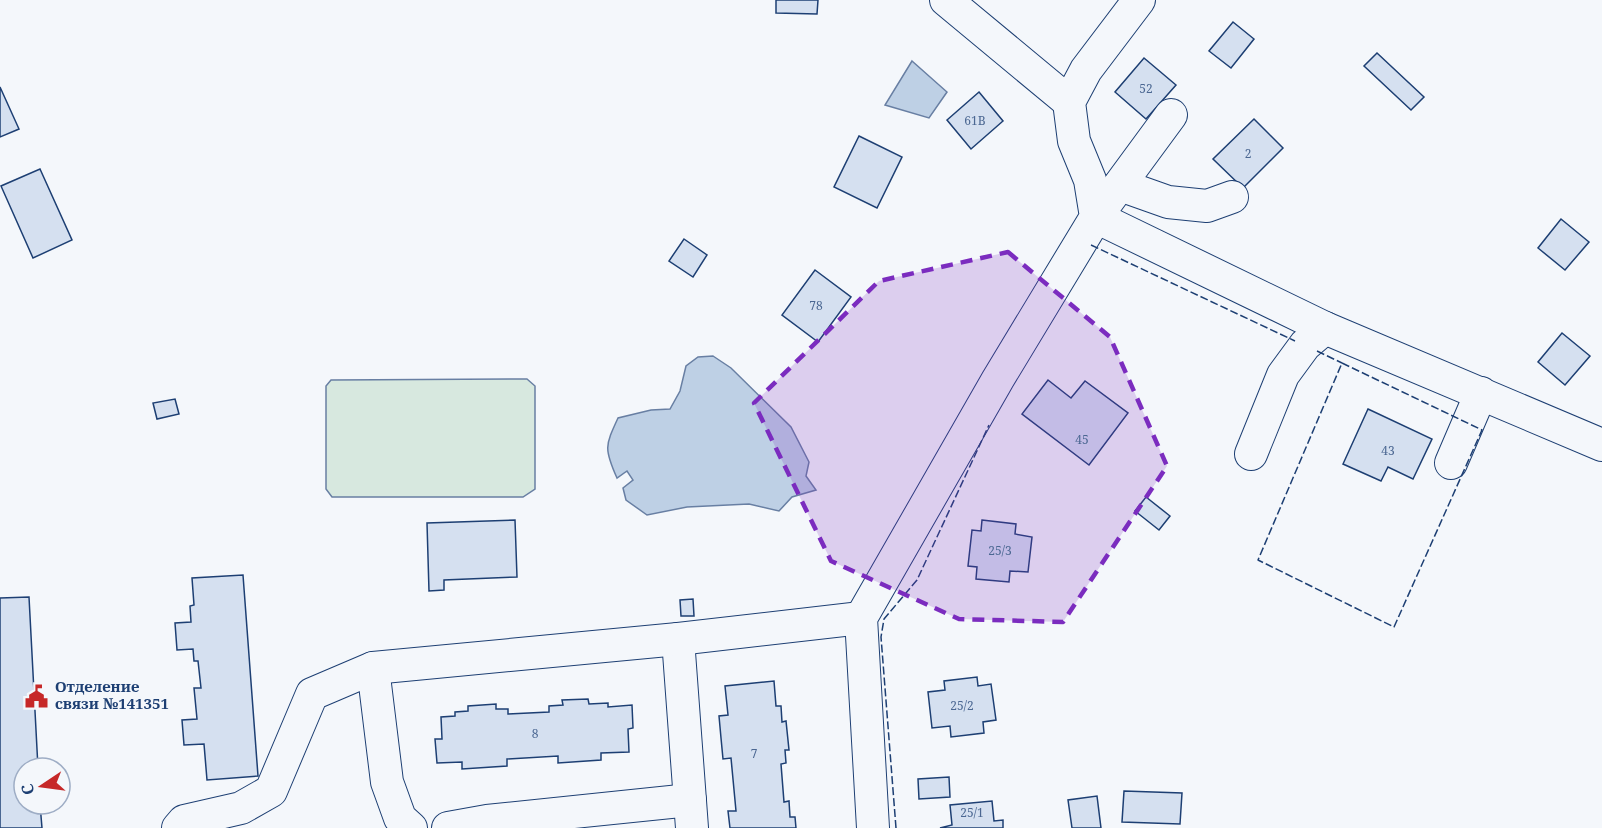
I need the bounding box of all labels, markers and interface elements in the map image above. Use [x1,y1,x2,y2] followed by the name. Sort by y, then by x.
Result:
[1139,80,1153,97] house number: 52
[964,112,986,129] house number: 61В
[1245,145,1251,162] house number: 2
[809,297,823,314] house number: 78
[1075,431,1089,448] house number: 45
[1381,442,1395,459] house number: 43
[988,542,1012,559] house number: 25/3
[55,676,169,713] place label: Отделение связи №141351
[24,683,50,709] public building icon: Отделение связи №141351
[950,697,974,714] house number: 25/2
[532,725,539,742] house number: 8
[751,745,758,762] house number: 7
[12,756,72,816] north arrow
[15,782,39,797] text: С
[960,804,984,821] house number: 25/1

